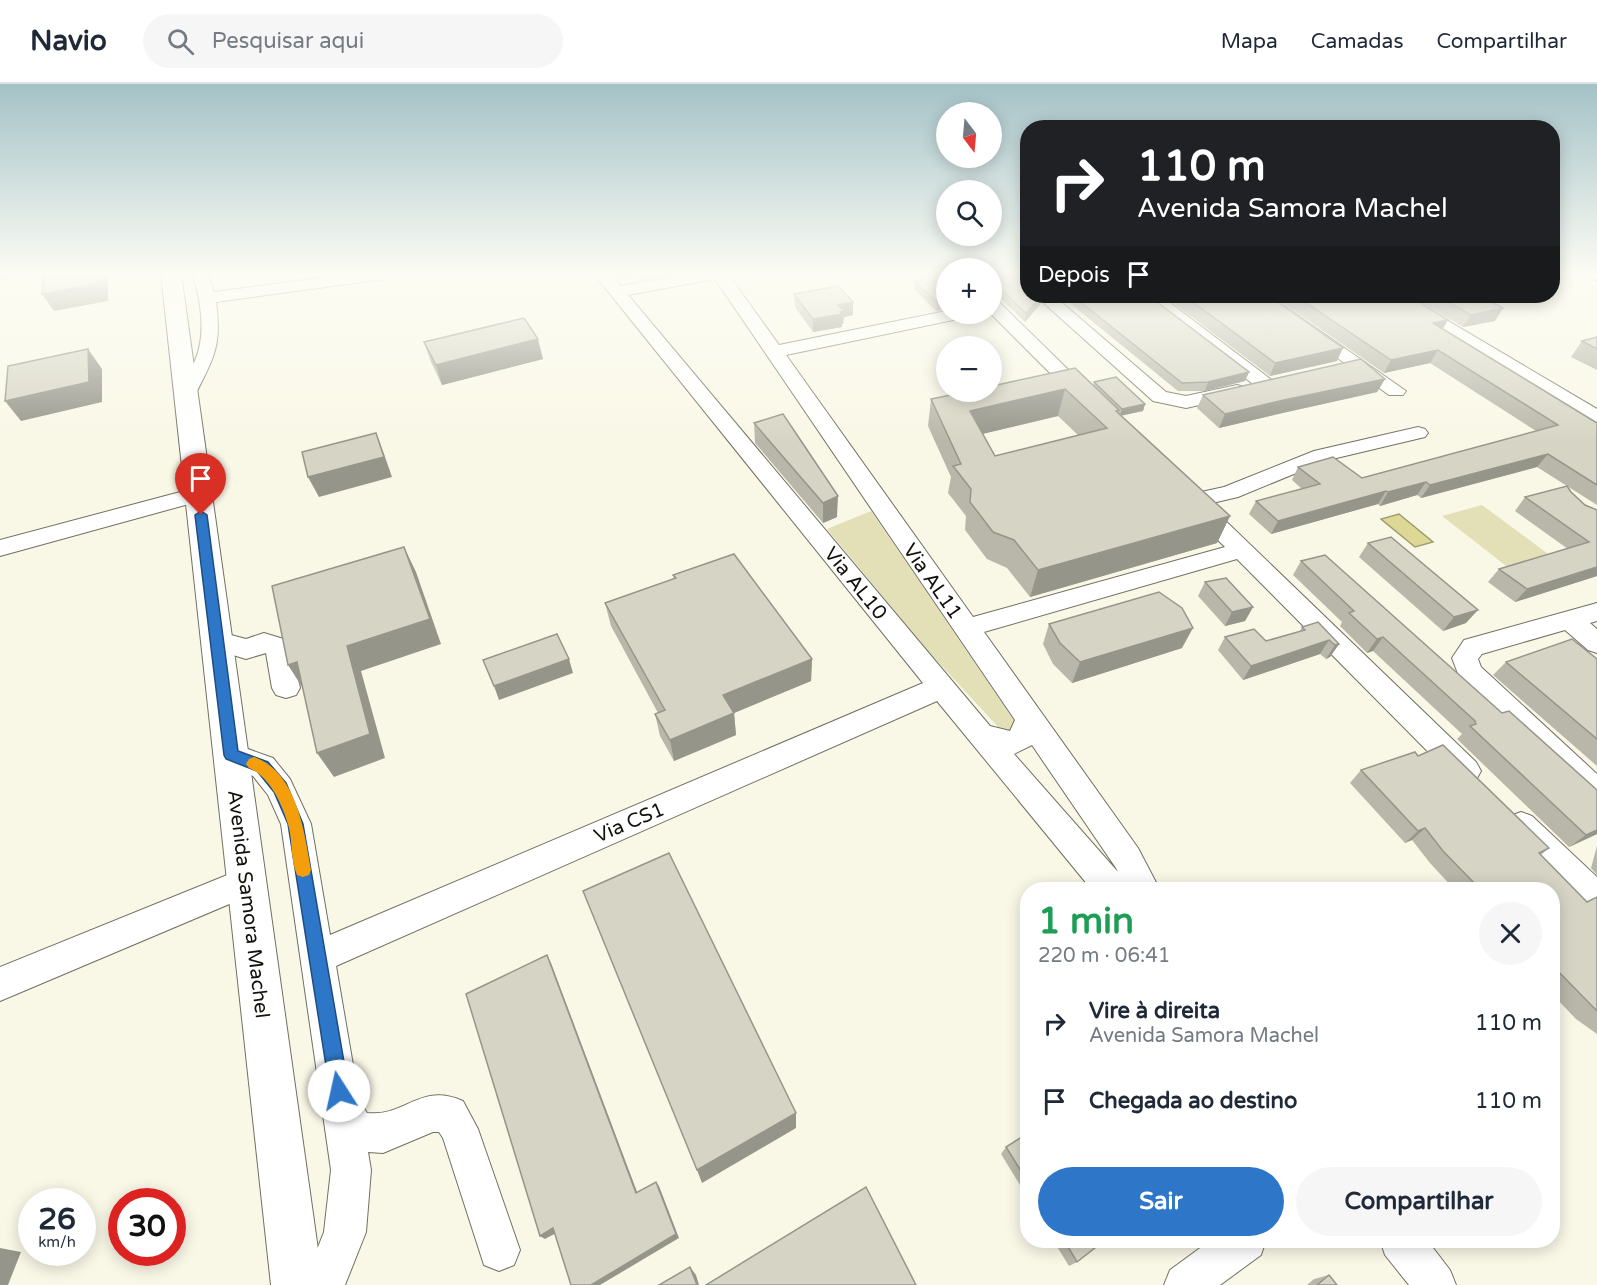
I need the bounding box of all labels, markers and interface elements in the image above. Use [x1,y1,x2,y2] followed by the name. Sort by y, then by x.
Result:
[143,14,563,68] search box
[30,24,107,58] text: Navio
[164,25,197,58] icon: search
[212,28,364,54] text: Pesquisar aqui
[1221,29,1278,54] text: Mapa
[1311,29,1403,54] text: Camadas
[1436,29,1567,54] text: Compartilhar
[936,102,1002,168] north arrow
[936,102,1002,402] map controls
[1137,141,1266,192] text: 110 m
[1038,144,1116,222] icon: right
[936,180,1002,246] button: search
[1137,192,1448,225] text: Avenida Samora Machel
[936,258,1002,324] button: +
[1122,258,1155,291] icon: arrive
[1038,262,1110,288] text: Depois
[936,336,1002,402] button: −
[175,453,226,515] pin
[184,462,217,495] icon: arrive
[897,539,967,624] street label: Via AL11
[819,542,892,625] street label: Via AL10
[222,788,274,1020] street label: Avenida Samora Machel
[591,797,668,848] street label: Via CS1
[1038,900,1134,943] text: 1 min
[1479,902,1542,965] button: close
[1038,944,1170,968] text: 220 m · 06:41
[1089,998,1220,1024] text: Vire à direita
[1038,1007,1071,1040] icon: right
[1475,1010,1542,1036] text: 110 m
[1089,1024,1319,1048] text: Avenida Samora Machel
[307,1059,371,1123] position arrow
[1038,1085,1071,1118] icon: arrive
[1089,1088,1297,1114] text: Chegada ao destino
[1475,1088,1542,1114] text: 110 m
[1038,1167,1284,1236] button: Sair
[1296,1167,1542,1236] button: Compartilhar
[108,1188,186,1266] speed limit sign: 30
[38,1201,76,1238] text: 26
[38,1233,76,1251] text: km/h

